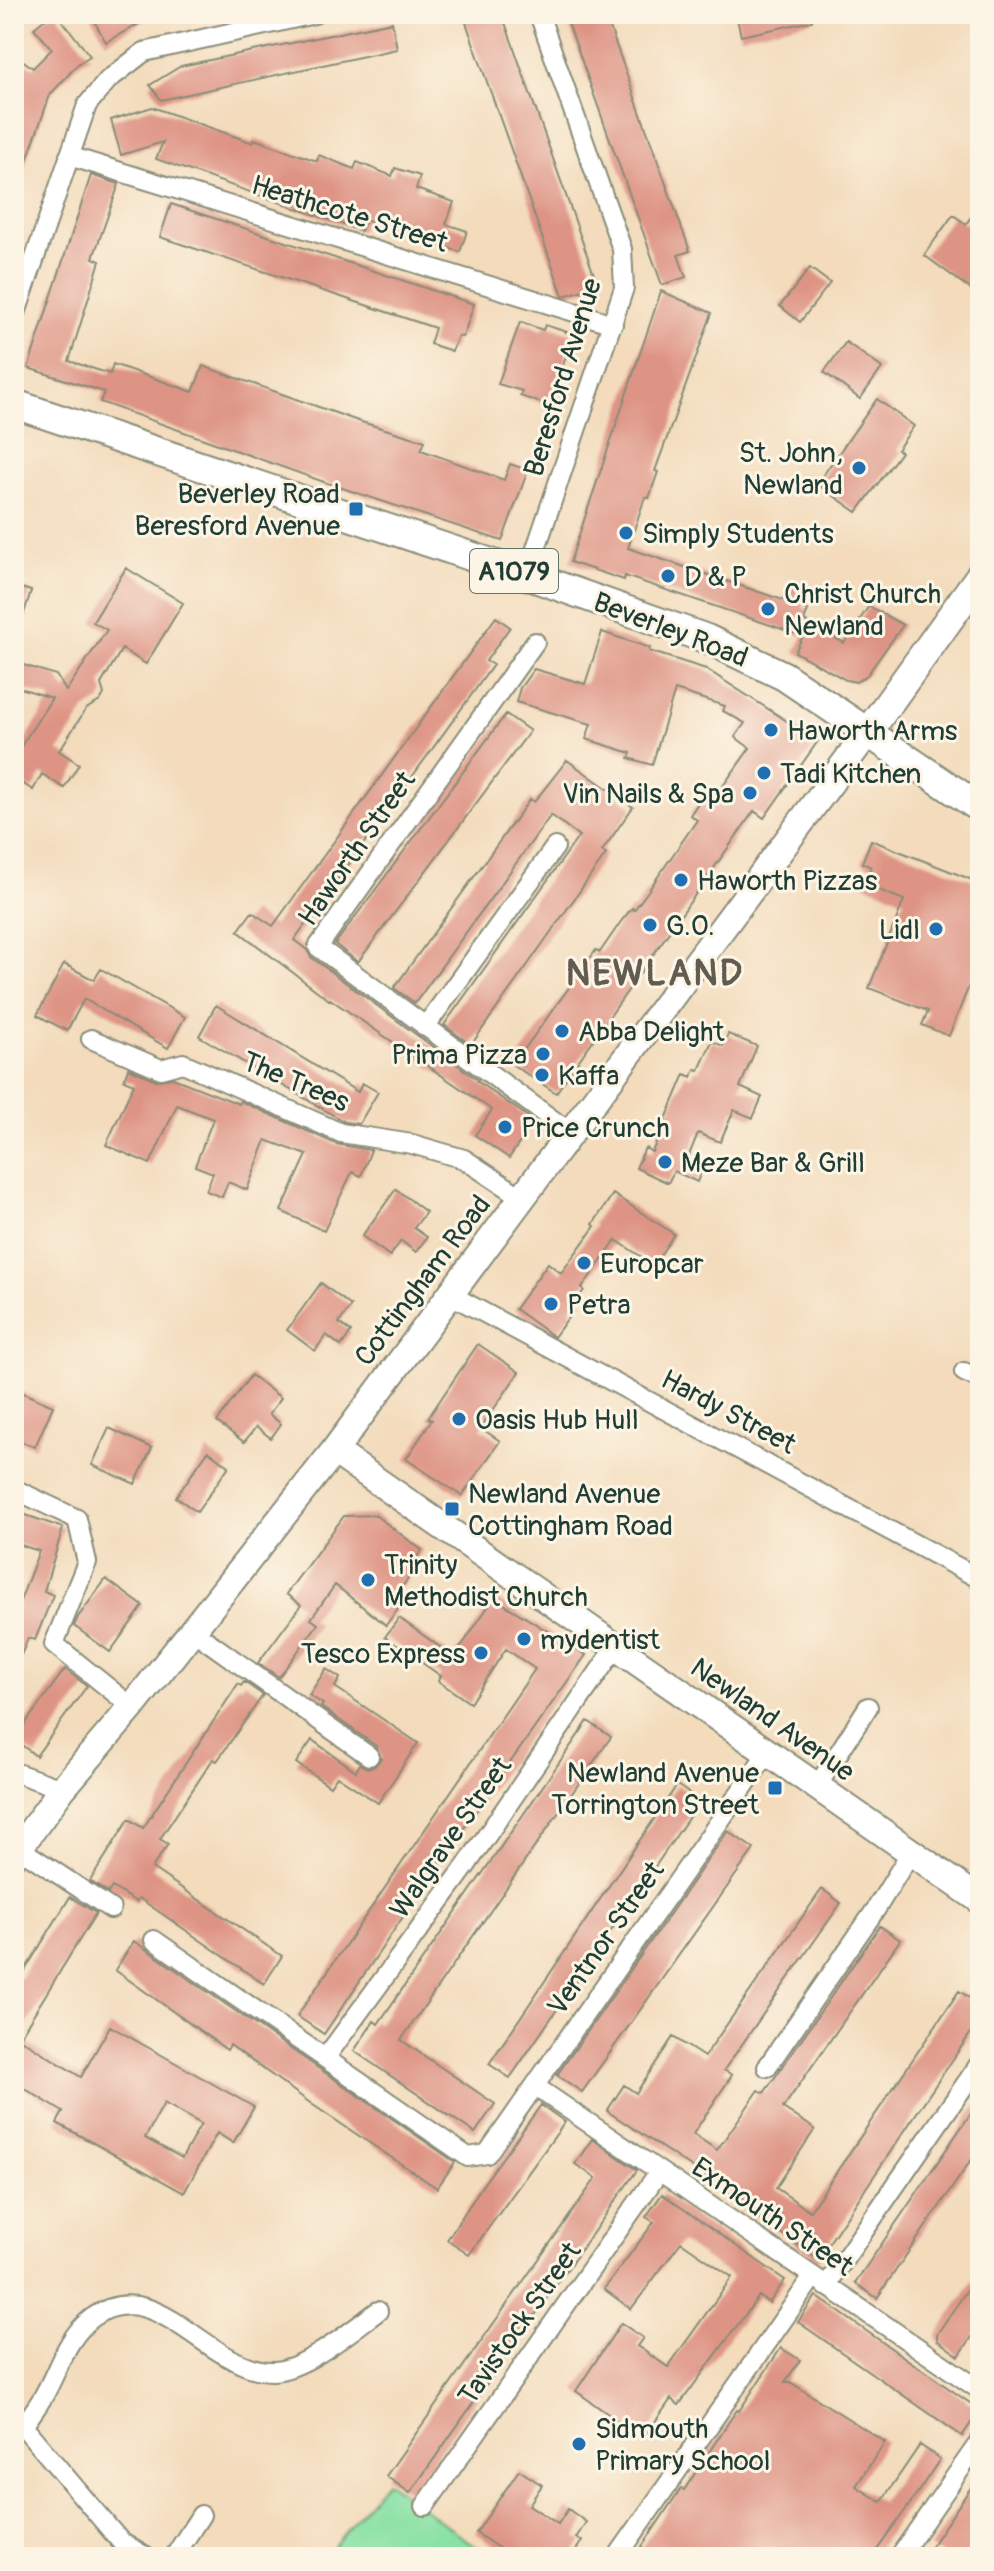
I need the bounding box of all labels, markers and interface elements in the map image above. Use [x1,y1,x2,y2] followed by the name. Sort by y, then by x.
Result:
[247,168,453,261] street label: Heathcote Street
[517,274,610,481] street label: Beresford Avenue
[739,436,843,503] place label: St. John, Newland
[850,459,868,477] marker: St. John, Newland
[135,477,340,544] place label: Beverley Road Beresford Avenue
[347,500,365,518] marker: Beverley Road Beresford Avenue
[642,517,834,552] place label: Simply Students
[617,524,635,542] marker: Simply Students
[470,549,558,593] road number: A1079
[684,560,747,595] place label: D & P
[659,567,677,585] marker: D & P
[784,577,941,644] place label: Christ Church Newland
[588,585,753,676] street label: Beverley Road
[759,600,777,618] marker: Christ Church Newland
[787,714,958,749] place label: Haworth Arms
[762,721,780,739] marker: Haworth Arms
[780,757,921,792] place label: Tadi Kitchen
[291,764,424,933] street label: Haworth Street
[755,764,773,782] marker: Tadi Kitchen
[562,777,734,812] place label: Vin Nails & Spa
[741,784,759,802] marker: Vin Nails & Spa
[697,864,878,899] place label: Haworth Pizzas
[672,871,690,889] marker: Haworth Pizzas
[666,909,715,944] place label: G.O.
[879,913,920,948] place label: Lidl
[641,916,659,934] marker: G.O.
[927,920,945,938] marker: Lidl
[566,951,744,996] district label: NEWLAND
[578,1015,725,1050] place label: Abba Delight
[553,1022,571,1040] marker: Abba Delight
[391,1038,527,1073] place label: Prima Pizza
[237,1044,355,1121] street label: The Trees
[534,1045,552,1063] marker: Prima Pizza
[558,1059,619,1094] place label: Kaffa
[533,1066,551,1084] marker: Kaffa
[521,1111,670,1146] place label: Price Crunch
[496,1118,514,1136] marker: Price Crunch
[681,1146,865,1181] place label: Meze Bar & Grill
[656,1153,674,1171] marker: Meze Bar & Grill
[348,1189,499,1373] street label: Cottingham Road
[600,1247,704,1282] place label: Europcar
[575,1254,593,1272] marker: Europcar
[567,1288,631,1323] place label: Petra
[542,1295,560,1313] marker: Petra
[655,1362,802,1463] street label: Hardy Street
[475,1403,639,1438] place label: Oasis Hub Hull
[450,1410,468,1428] marker: Oasis Hub Hull
[468,1477,673,1544] place label: Newland Avenue Cottingham Road
[443,1500,461,1518] marker: Newland Avenue Cottingham Road
[384,1548,588,1615] place label: Trinity Methodist Church
[359,1571,377,1589] marker: Trinity Methodist Church
[540,1623,660,1658] place label: mydentist
[515,1630,533,1648] marker: mydentist
[301,1637,465,1672] place label: Tesco Express
[472,1644,490,1662] marker: Tesco Express
[683,1651,861,1790] street label: Newland Avenue
[383,1750,520,1925] street label: Walgrave Street
[551,1756,760,1823] place label: Newland Avenue Torrington Street
[766,1779,784,1797] marker: Newland Avenue Torrington Street
[540,1854,673,2023] street label: Ventnor Street
[685,2150,860,2285] street label: Exmouth Street
[451,2235,590,2412] street label: Tavistock Street
[595,2412,771,2479] place label: Sidmouth Primary School
[570,2435,588,2453] marker: Sidmouth Primary School

